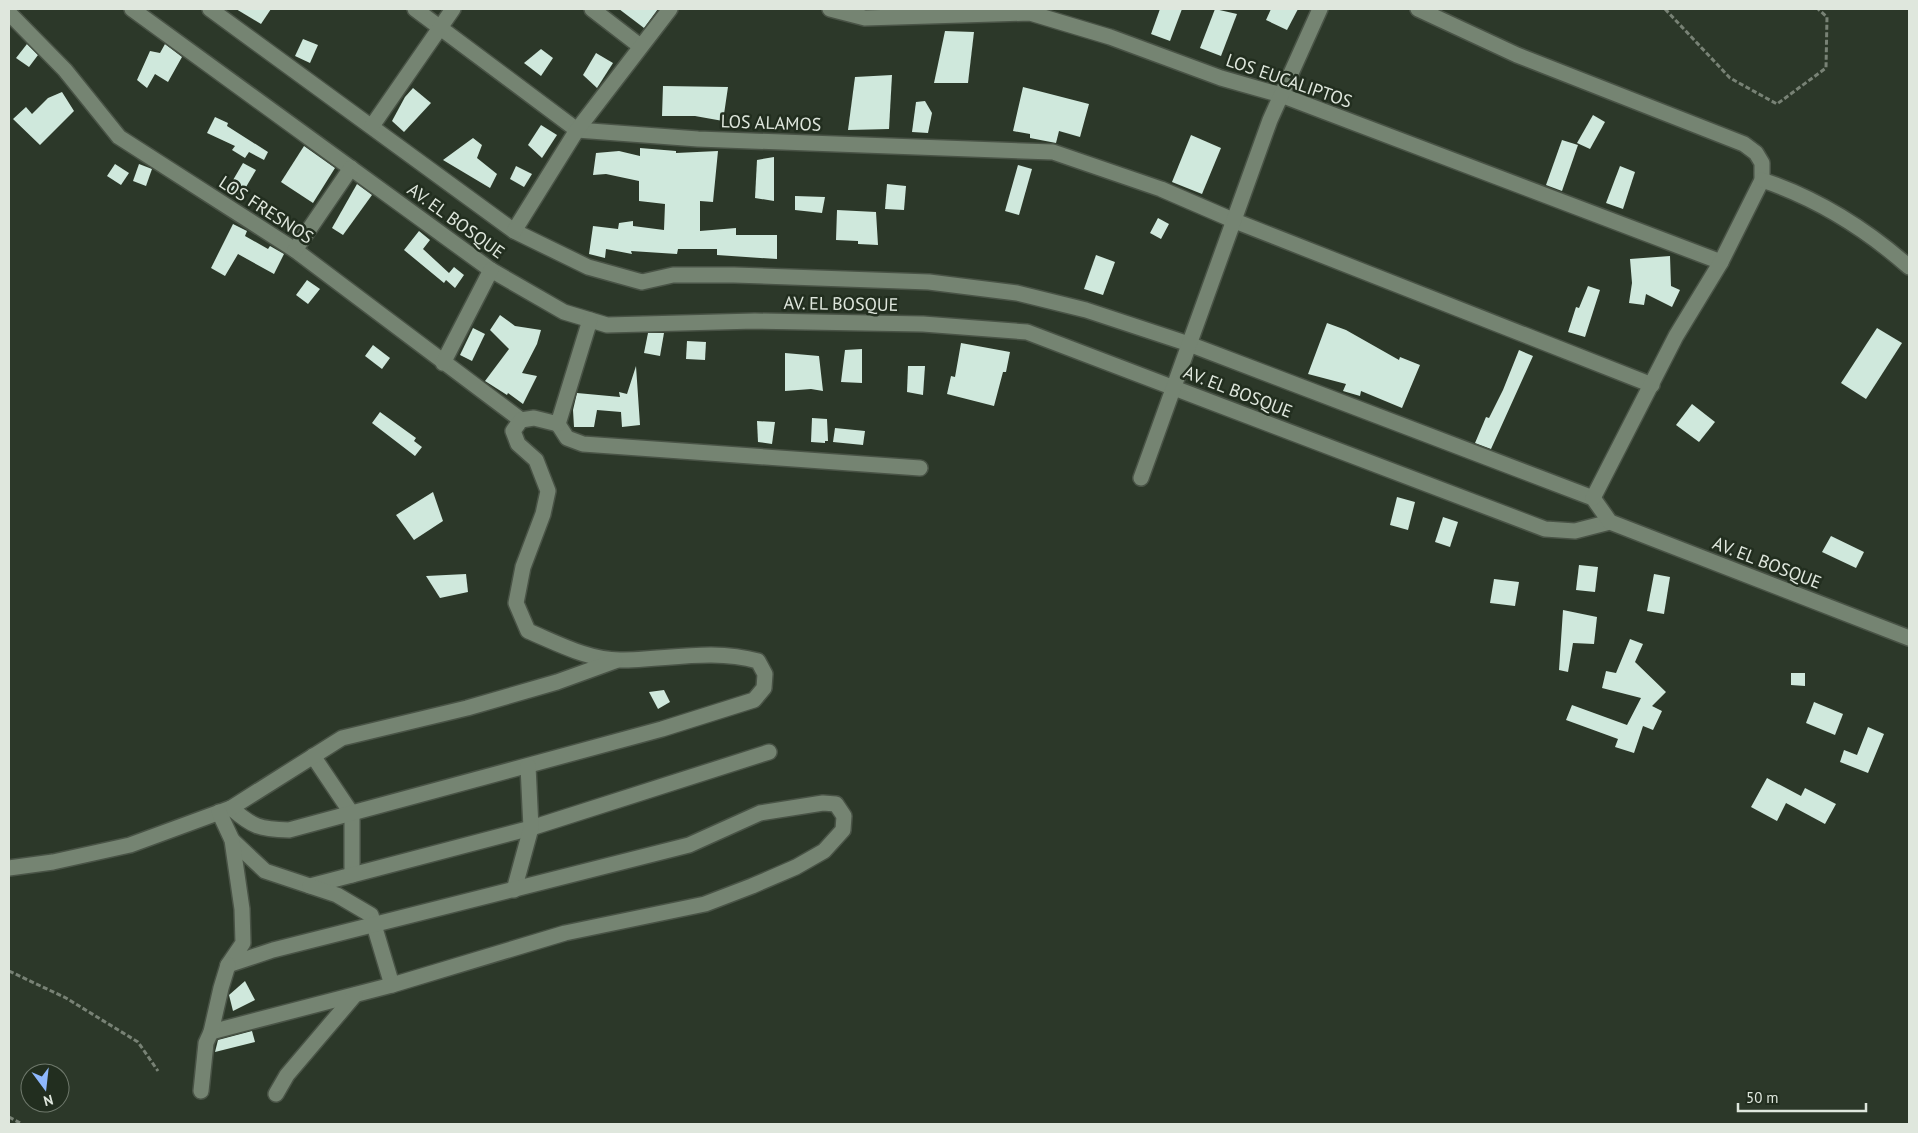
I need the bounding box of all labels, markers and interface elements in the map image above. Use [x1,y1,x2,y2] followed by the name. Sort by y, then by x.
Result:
[1223,48,1355,113] street label: LOS EUCALIPTOS
[720,109,822,136] street label: LOS ALAMOS
[215,171,318,249] street label: LOS FRESNOS
[403,178,509,264] street label: AV. EL BOSQUE
[784,291,898,316] street label: AV. EL BOSQUE
[1181,360,1296,423] street label: AV. EL BOSQUE
[1710,531,1825,594] street label: AV. EL BOSQUE
[20,1063,70,1113] north arrow
[1738,1080,1866,1112] scale bar
[1746,1088,1779,1107] text: 50 m
[42,1091,55,1110] text: N

